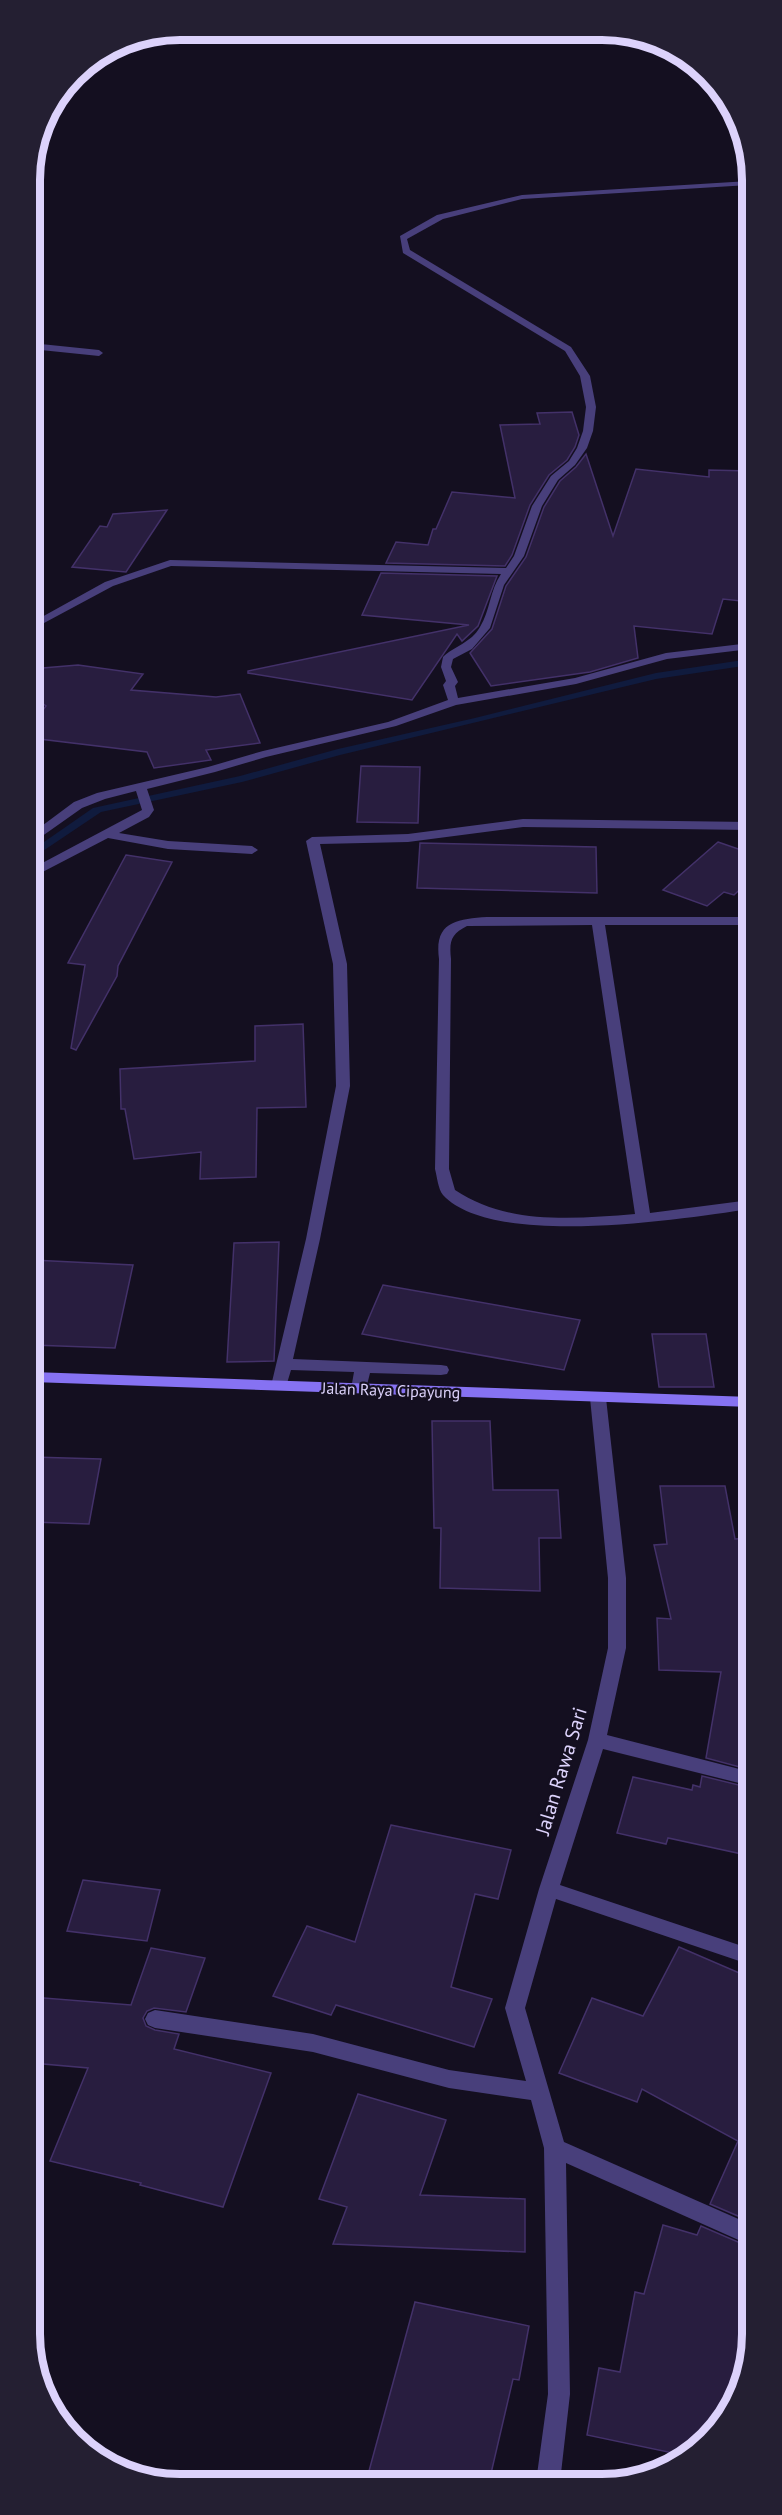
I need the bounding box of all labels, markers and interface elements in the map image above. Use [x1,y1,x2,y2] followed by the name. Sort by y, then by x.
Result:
[320,1378,461,1402] street label: Jalan Raya Cipayung
[529,1704,593,1839] street label: Jalan Rawa Sari

